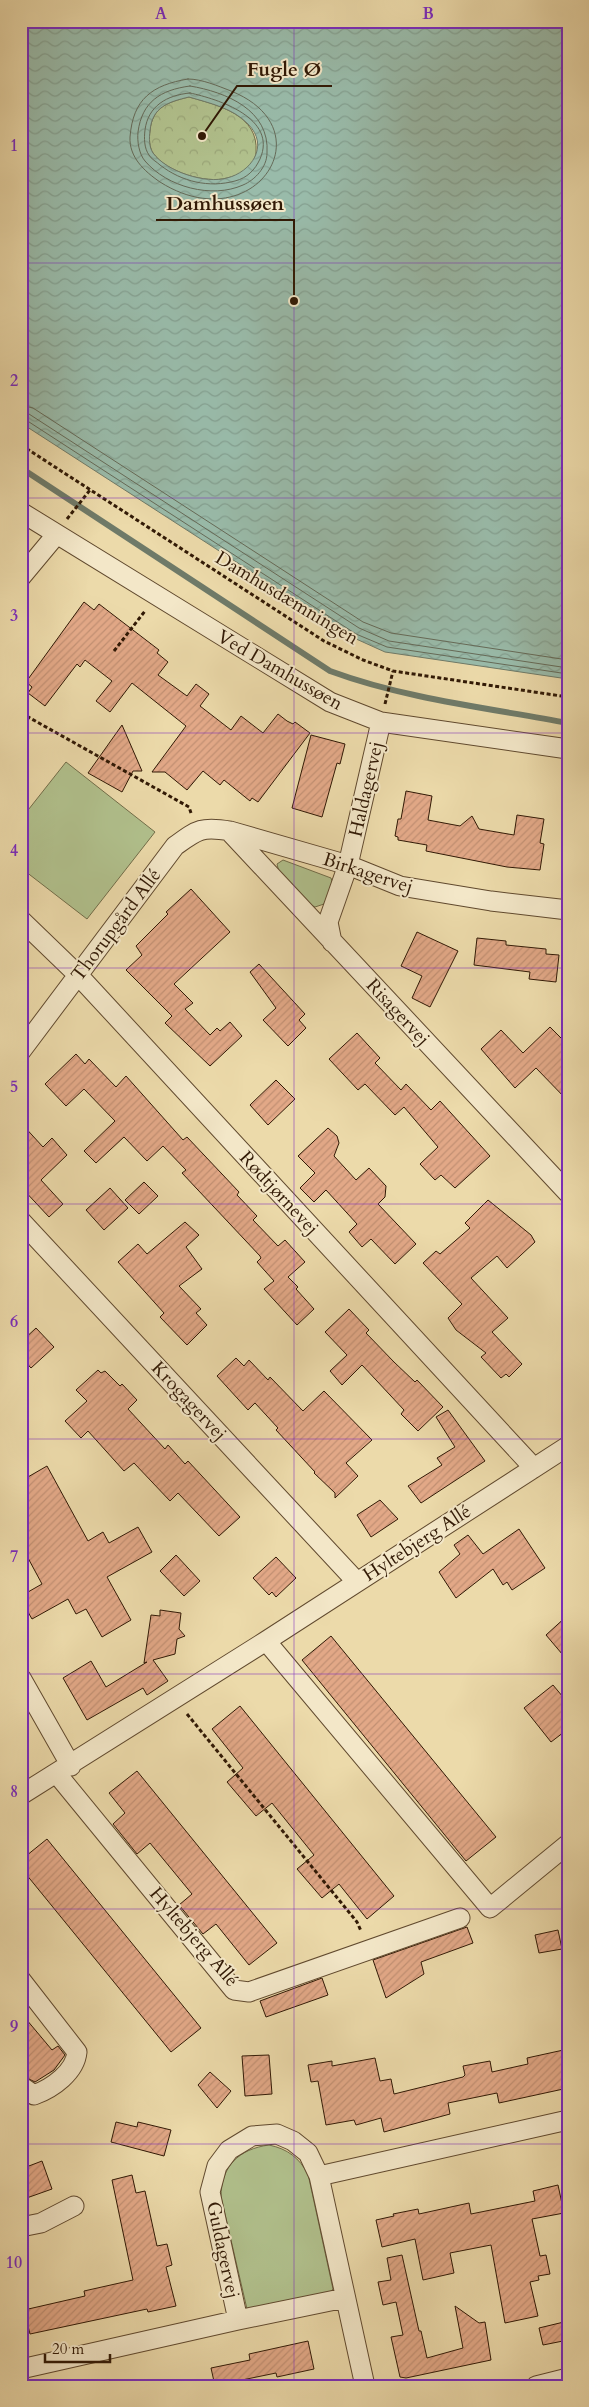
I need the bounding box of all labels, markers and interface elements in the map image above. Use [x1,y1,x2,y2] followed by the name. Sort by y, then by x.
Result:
[155,3,167,25] text: A
[422,3,434,25] text: B
[237,51,332,86] callout: Fugle Ø
[247,56,321,83] text: Fugle Ø
[10,135,18,157] text: 1
[156,185,294,220] callout: Damhussøen
[166,190,284,217] text: Damhussøen
[10,370,18,392] text: 2
[210,545,364,651] street label: Damhusdæmningen
[10,605,18,627] text: 3
[212,623,348,717] street label: Ved Damhussøen
[342,739,390,839] street label: Haldagervej
[10,840,18,862] text: 4
[320,846,416,900] street label: Birkagervej
[65,863,167,987] street label: Thorupgård Allé
[360,973,436,1051] street label: Risagervej
[10,1076,18,1098] text: 5
[233,1145,325,1241] street label: Rødtjørnevej
[10,1311,18,1333] text: 6
[145,1356,233,1446] street label: Krogagervej
[358,1498,476,1588] street label: Hyltebjerg Allé
[10,1546,18,1568] text: 7
[10,1781,18,1803] text: 8
[143,1882,245,1992] street label: Hyltebjerg Allé
[10,2016,18,2038] text: 9
[200,2199,246,2301] street label: Guldagervej
[6,2252,22,2274] text: 10
[45,2332,110,2364] scale bar
[52,2339,84,2359] text: 20 m

